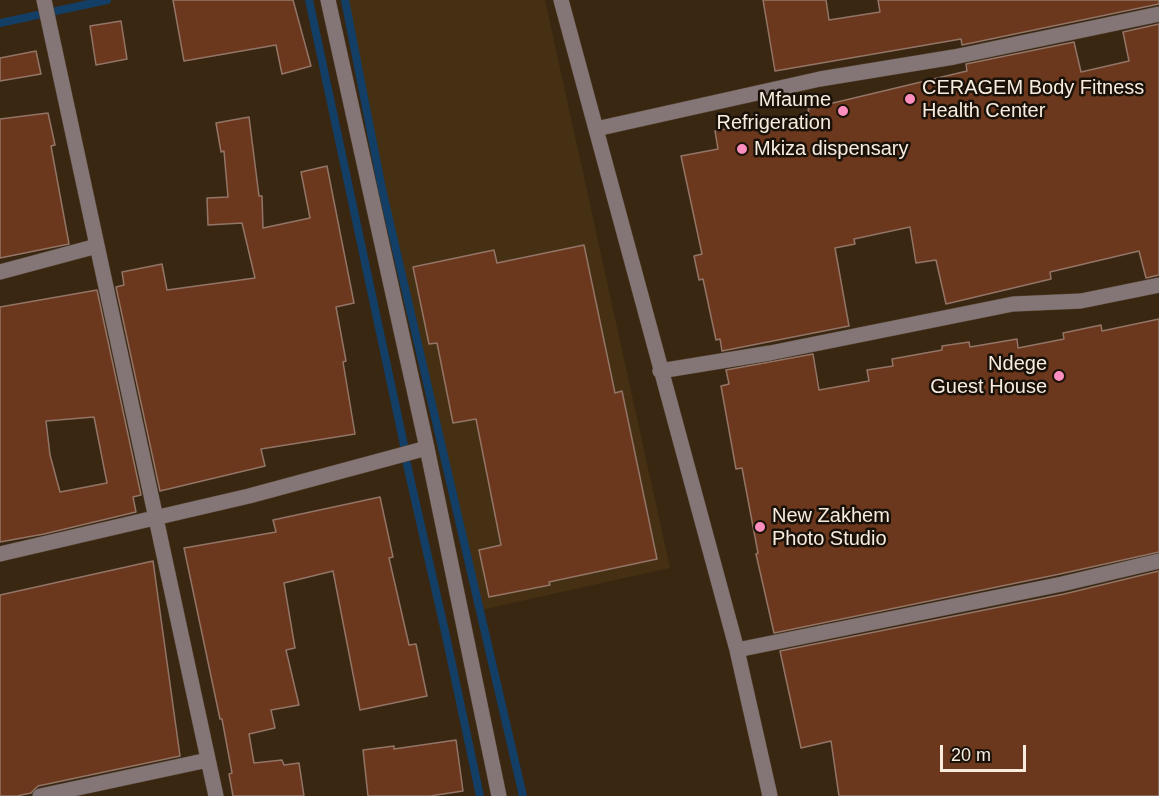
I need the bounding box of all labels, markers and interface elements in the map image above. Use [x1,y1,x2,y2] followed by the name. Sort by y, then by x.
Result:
[922,76,1144,123] place label: CERAGEM Body Fitness Health Center
[716,88,831,135] place label: Mfaume Refrigeration
[903,92,917,106] marker: CERAGEM Body Fitness Health Center
[836,104,850,118] marker: Mfaume Refrigeration
[754,137,909,161] place label: Mkiza dispensary
[735,142,749,156] marker: Mkiza dispensary
[930,352,1047,399] place label: Ndege Guest House
[1052,369,1066,383] marker: Ndege Guest House
[772,504,890,551] place label: New Zakhem Photo Studio
[753,520,767,534] marker: New Zakhem Photo Studio
[943,733,1028,771] scale bar
[951,745,991,765] text: 20 m

